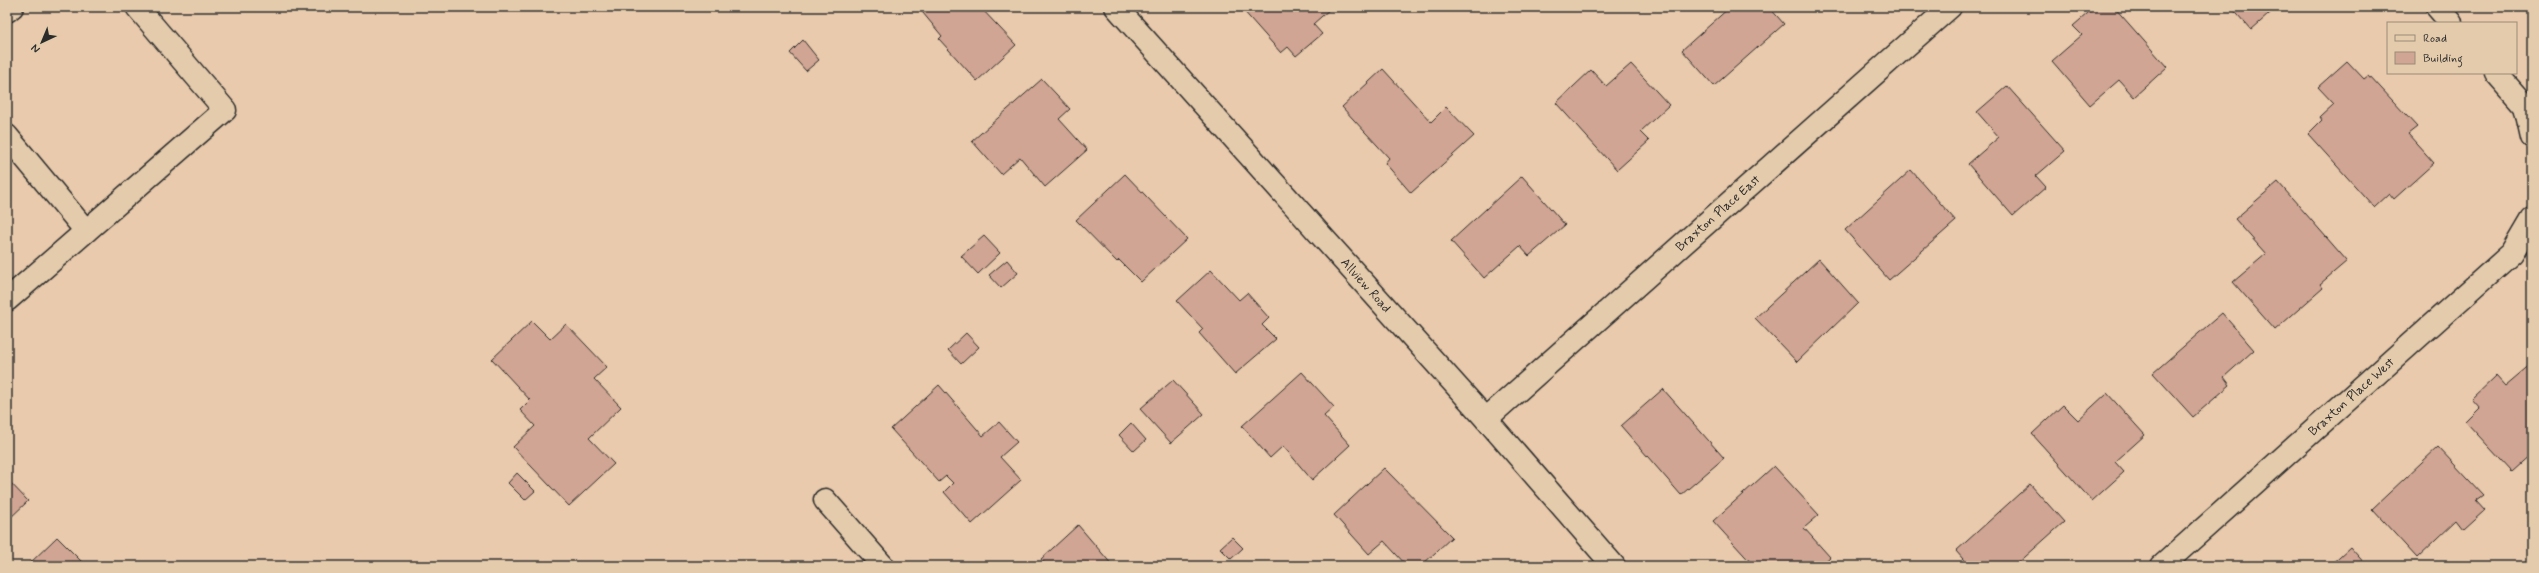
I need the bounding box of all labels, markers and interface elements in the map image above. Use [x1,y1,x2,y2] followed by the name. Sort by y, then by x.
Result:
[22,22,62,62] north arrow
[2387,22,2517,74] legend
[2423,31,2447,47] text: Road
[28,41,43,56] text: N
[2423,51,2463,68] text: Building
[1672,171,1764,255] street label: Braxton Place East
[1337,254,1395,316] street label: Allview Road
[2305,354,2398,440] street label: Braxton Place West

